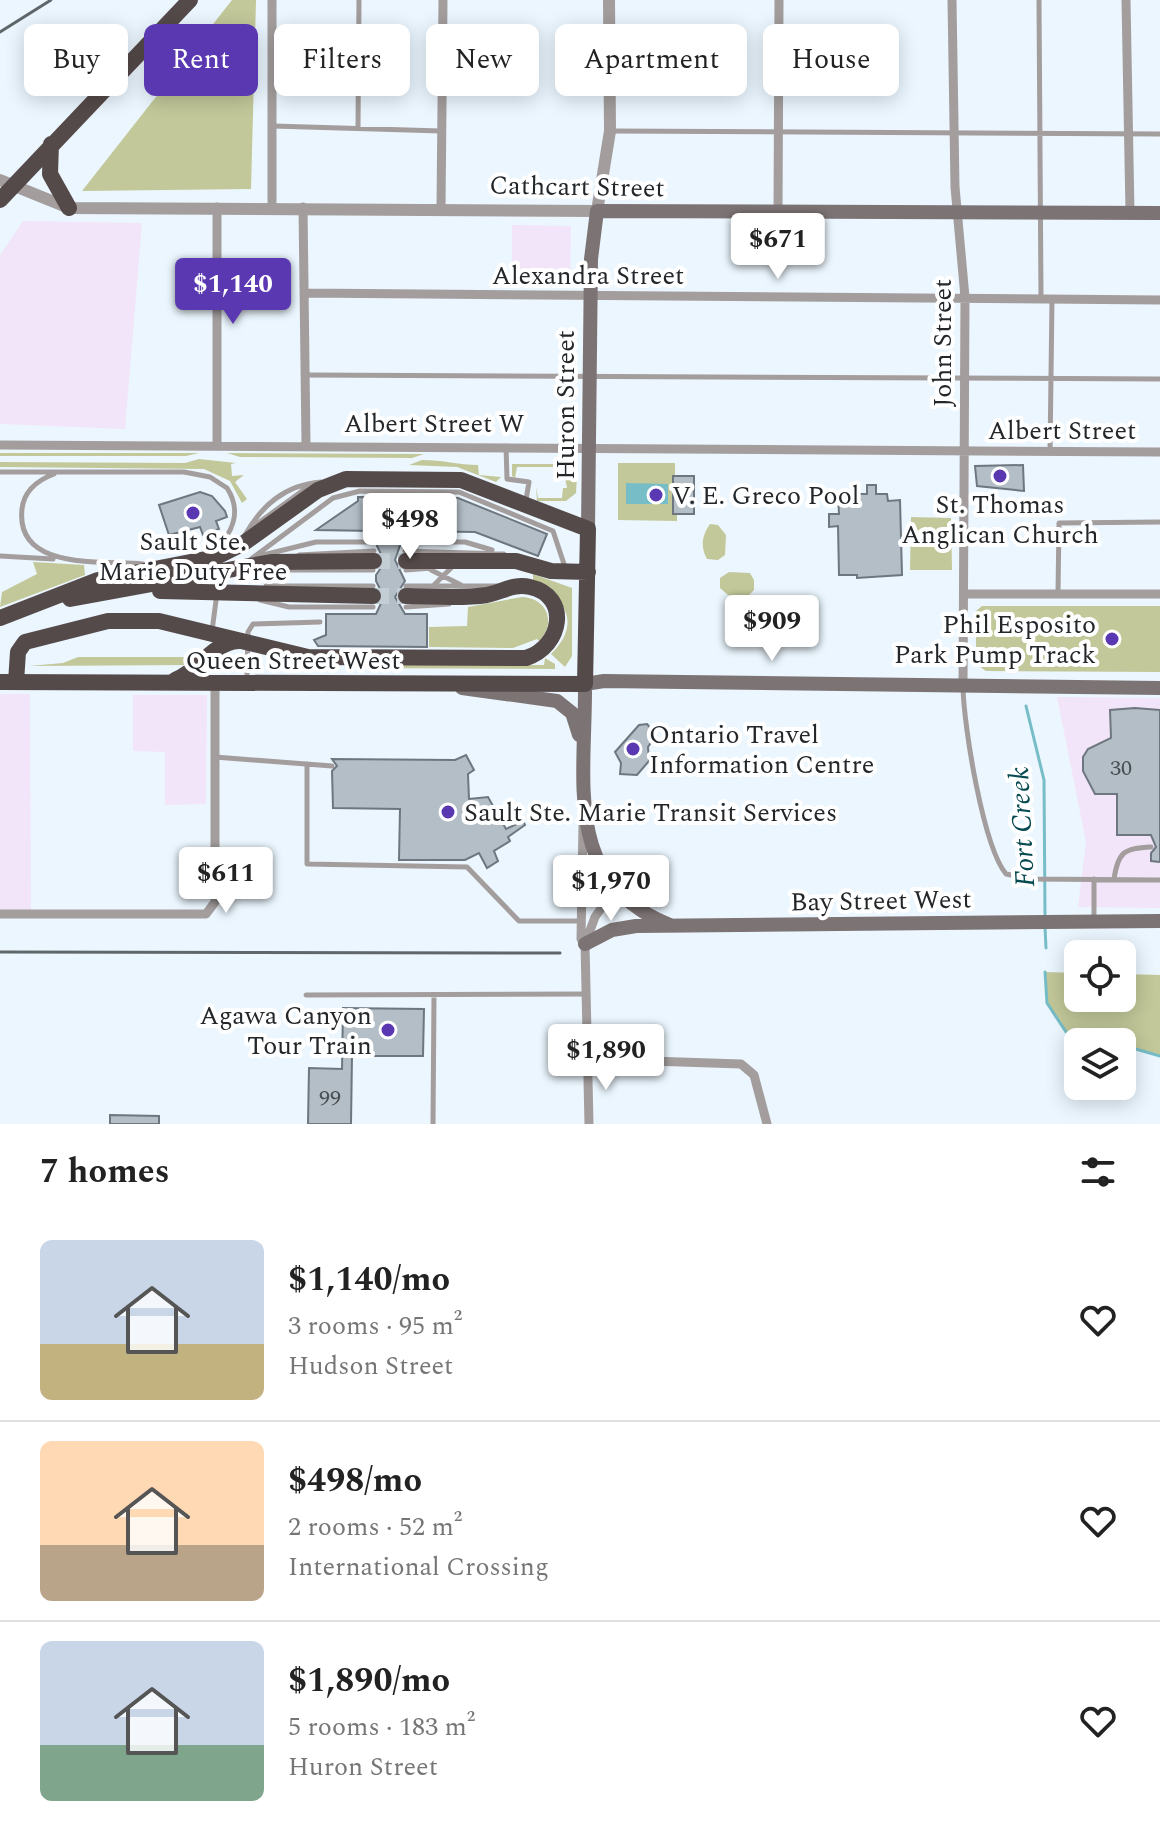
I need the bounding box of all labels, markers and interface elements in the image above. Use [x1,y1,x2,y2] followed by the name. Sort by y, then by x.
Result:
[24,24,128,96] chip: Buy
[144,24,258,96] chip: Rent
[274,24,410,96] chip: Filters
[426,24,539,96] chip: New
[555,24,747,96] chip: Apartment
[763,24,899,96] chip: House
[489,165,665,209] street label: Cathcart Street
[731,213,825,281] pin: $671
[749,219,807,259] text: $671
[492,256,684,296] street label: Alexandra Street
[168,258,298,326] pin: $1,140
[193,264,273,304] text: $1,140
[923,279,963,407] street label: John Street
[546,330,586,480] street label: Huron Street
[344,404,525,444] street label: Albert Street W
[988,411,1136,451] street label: Albert Street
[991,467,1009,485] marker: St. Thomas Anglican Church
[672,476,859,516] place label: V. E. Greco Pool
[901,485,1099,555] place label: St. Thomas Anglican Church
[647,486,665,504] marker: V. E. Greco Pool
[363,493,457,561] pin: $498
[381,499,439,539] text: $498
[184,504,202,522] marker: Sault Ste. Marie Duty Free
[99,522,287,592] place label: Sault Ste. Marie Duty Free
[725,595,819,663] pin: $909
[743,601,801,641] text: $909
[894,605,1096,675] place label: Phil Esposito Park Pump Track
[1103,630,1121,648] marker: Phil Esposito Park Pump Track
[186,641,400,681] street label: Queen Street West
[649,715,874,785] place label: Ontario Travel Information Centre
[624,740,642,758] marker: Ontario Travel Information Centre
[1110,752,1132,785] house number: 30
[998,766,1047,888] water label: Fort Creek
[464,793,837,833] place label: Sault Ste. Marie Transit Services
[439,803,457,821] marker: Sault Ste. Marie Transit Services
[179,847,273,915] pin: $611
[197,853,255,893] text: $611
[546,855,676,923] pin: $1,970
[571,861,651,901] text: $1,970
[790,879,972,923] street label: Bay Street West
[1064,940,1136,1100] map controls
[1064,940,1136,1012] button: locate
[199,996,372,1066] place label: Agawa Canyon Tour Train
[379,1021,397,1039] marker: Agawa Canyon Tour Train
[541,1024,671,1092] pin: $1,890
[1064,1028,1136,1100] button: layers
[566,1030,646,1070] text: $1,890
[319,1082,341,1115] house number: 99
[40,1146,170,1198] text: 7 homes
[1076,1150,1120,1194] icon: filters
[288,1254,450,1306] text: $1,140/mo
[104,1272,200,1368] icon: home
[1076,1298,1120,1342] icon: heart
[288,1306,462,1346] text: 3 rooms · 95 m²
[288,1346,453,1386] text: Hudson Street
[288,1455,422,1507] text: $498/mo
[104,1473,200,1569] icon: home
[1076,1499,1120,1543] icon: heart
[288,1507,462,1547] text: 2 rooms · 52 m²
[288,1547,549,1587] text: International Crossing
[288,1655,450,1707] text: $1,890/mo
[104,1673,200,1769] icon: home
[1076,1699,1120,1743] icon: heart
[288,1707,475,1747] text: 5 rooms · 183 m²
[288,1747,438,1787] text: Huron Street

